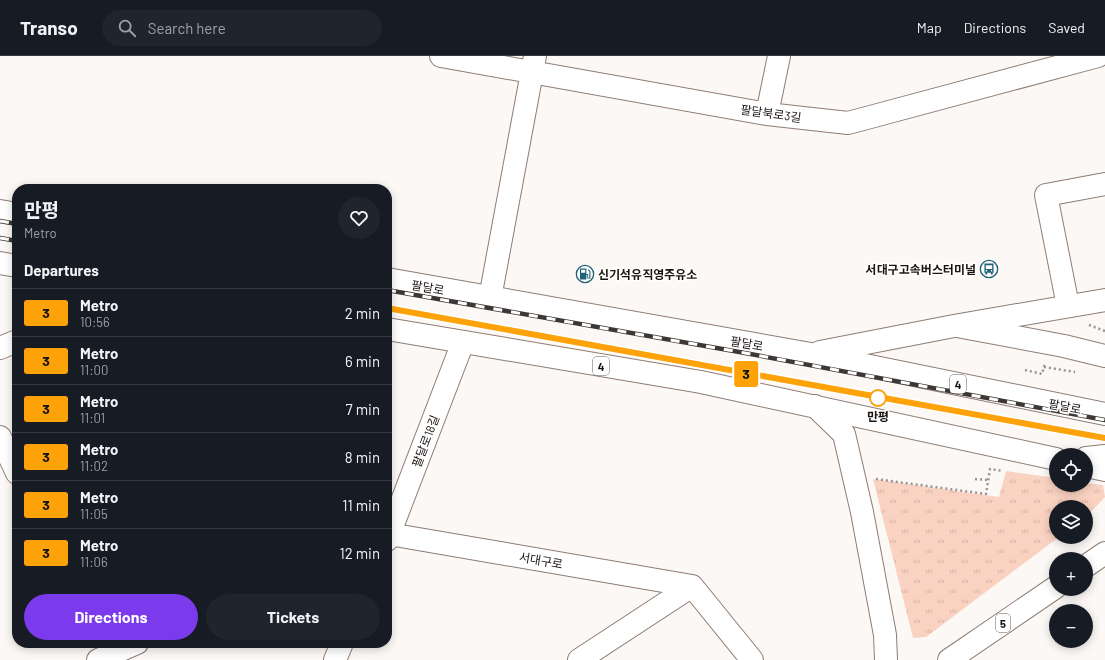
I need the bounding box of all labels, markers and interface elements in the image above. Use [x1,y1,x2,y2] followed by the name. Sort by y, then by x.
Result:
[102,10,382,46] search box
[20,16,78,39] text: Transo
[116,17,138,39] icon: search
[148,19,226,37] text: Search here
[917,19,942,36] text: Map
[964,19,1026,36] text: Directions
[1048,19,1085,36] text: Saved
[740,102,802,124] street label: 팔달북로3길
[338,197,380,239] button: heart
[24,198,59,221] text: 만평
[24,225,57,241] text: Metro
[979,259,999,279] bus stop icon: 서대구고속버스터미널
[24,261,99,279] text: Departures
[866,262,976,276] place label: 서대구고속버스터미널
[575,264,595,284] fuel station icon: 신기석유직영주유소
[598,267,697,281] place label: 신기석유직영주유소
[410,277,446,297] street label: 팔달로
[80,296,118,314] text: Metro
[42,304,50,321] text: 3
[345,304,380,322] text: 2 min
[80,314,110,330] text: 10:56
[729,333,765,353] street label: 팔달로
[80,344,118,362] text: Metro
[42,352,50,369] text: 3
[345,352,380,370] text: 6 min
[593,357,609,375] road number: 4
[733,361,759,387] line badge: 3
[80,362,108,378] text: 11:00
[742,365,750,382] text: 3
[950,375,966,393] road number: 4
[869,389,887,407] marker: 만평
[80,392,118,410] text: Metro
[1047,396,1083,416] street label: 팔달로
[42,400,50,417] text: 3
[346,400,380,418] text: 7 min
[867,409,889,423] place label: 만평
[80,410,105,426] text: 11:01
[409,413,441,469] street label: 팔달로18길
[80,440,118,458] text: Metro
[42,448,50,465] text: 3
[345,448,380,466] text: 8 min
[1049,448,1093,648] map controls
[1049,448,1093,492] button: locate
[80,458,108,474] text: 11:02
[80,488,118,506] text: Metro
[42,496,50,513] text: 3
[342,496,380,514] text: 11 min
[1049,500,1093,544] button: layers
[80,506,108,522] text: 11:05
[80,536,118,554] text: Metro
[42,544,50,561] text: 3
[339,544,380,562] text: 12 min
[518,549,564,571] street label: 서대구로
[1049,552,1093,596] button: +
[80,554,108,570] text: 11:06
[24,594,198,640] button: Directions
[206,594,380,640] button: Tickets
[1049,604,1093,648] button: −
[996,614,1010,632] road number: 5

